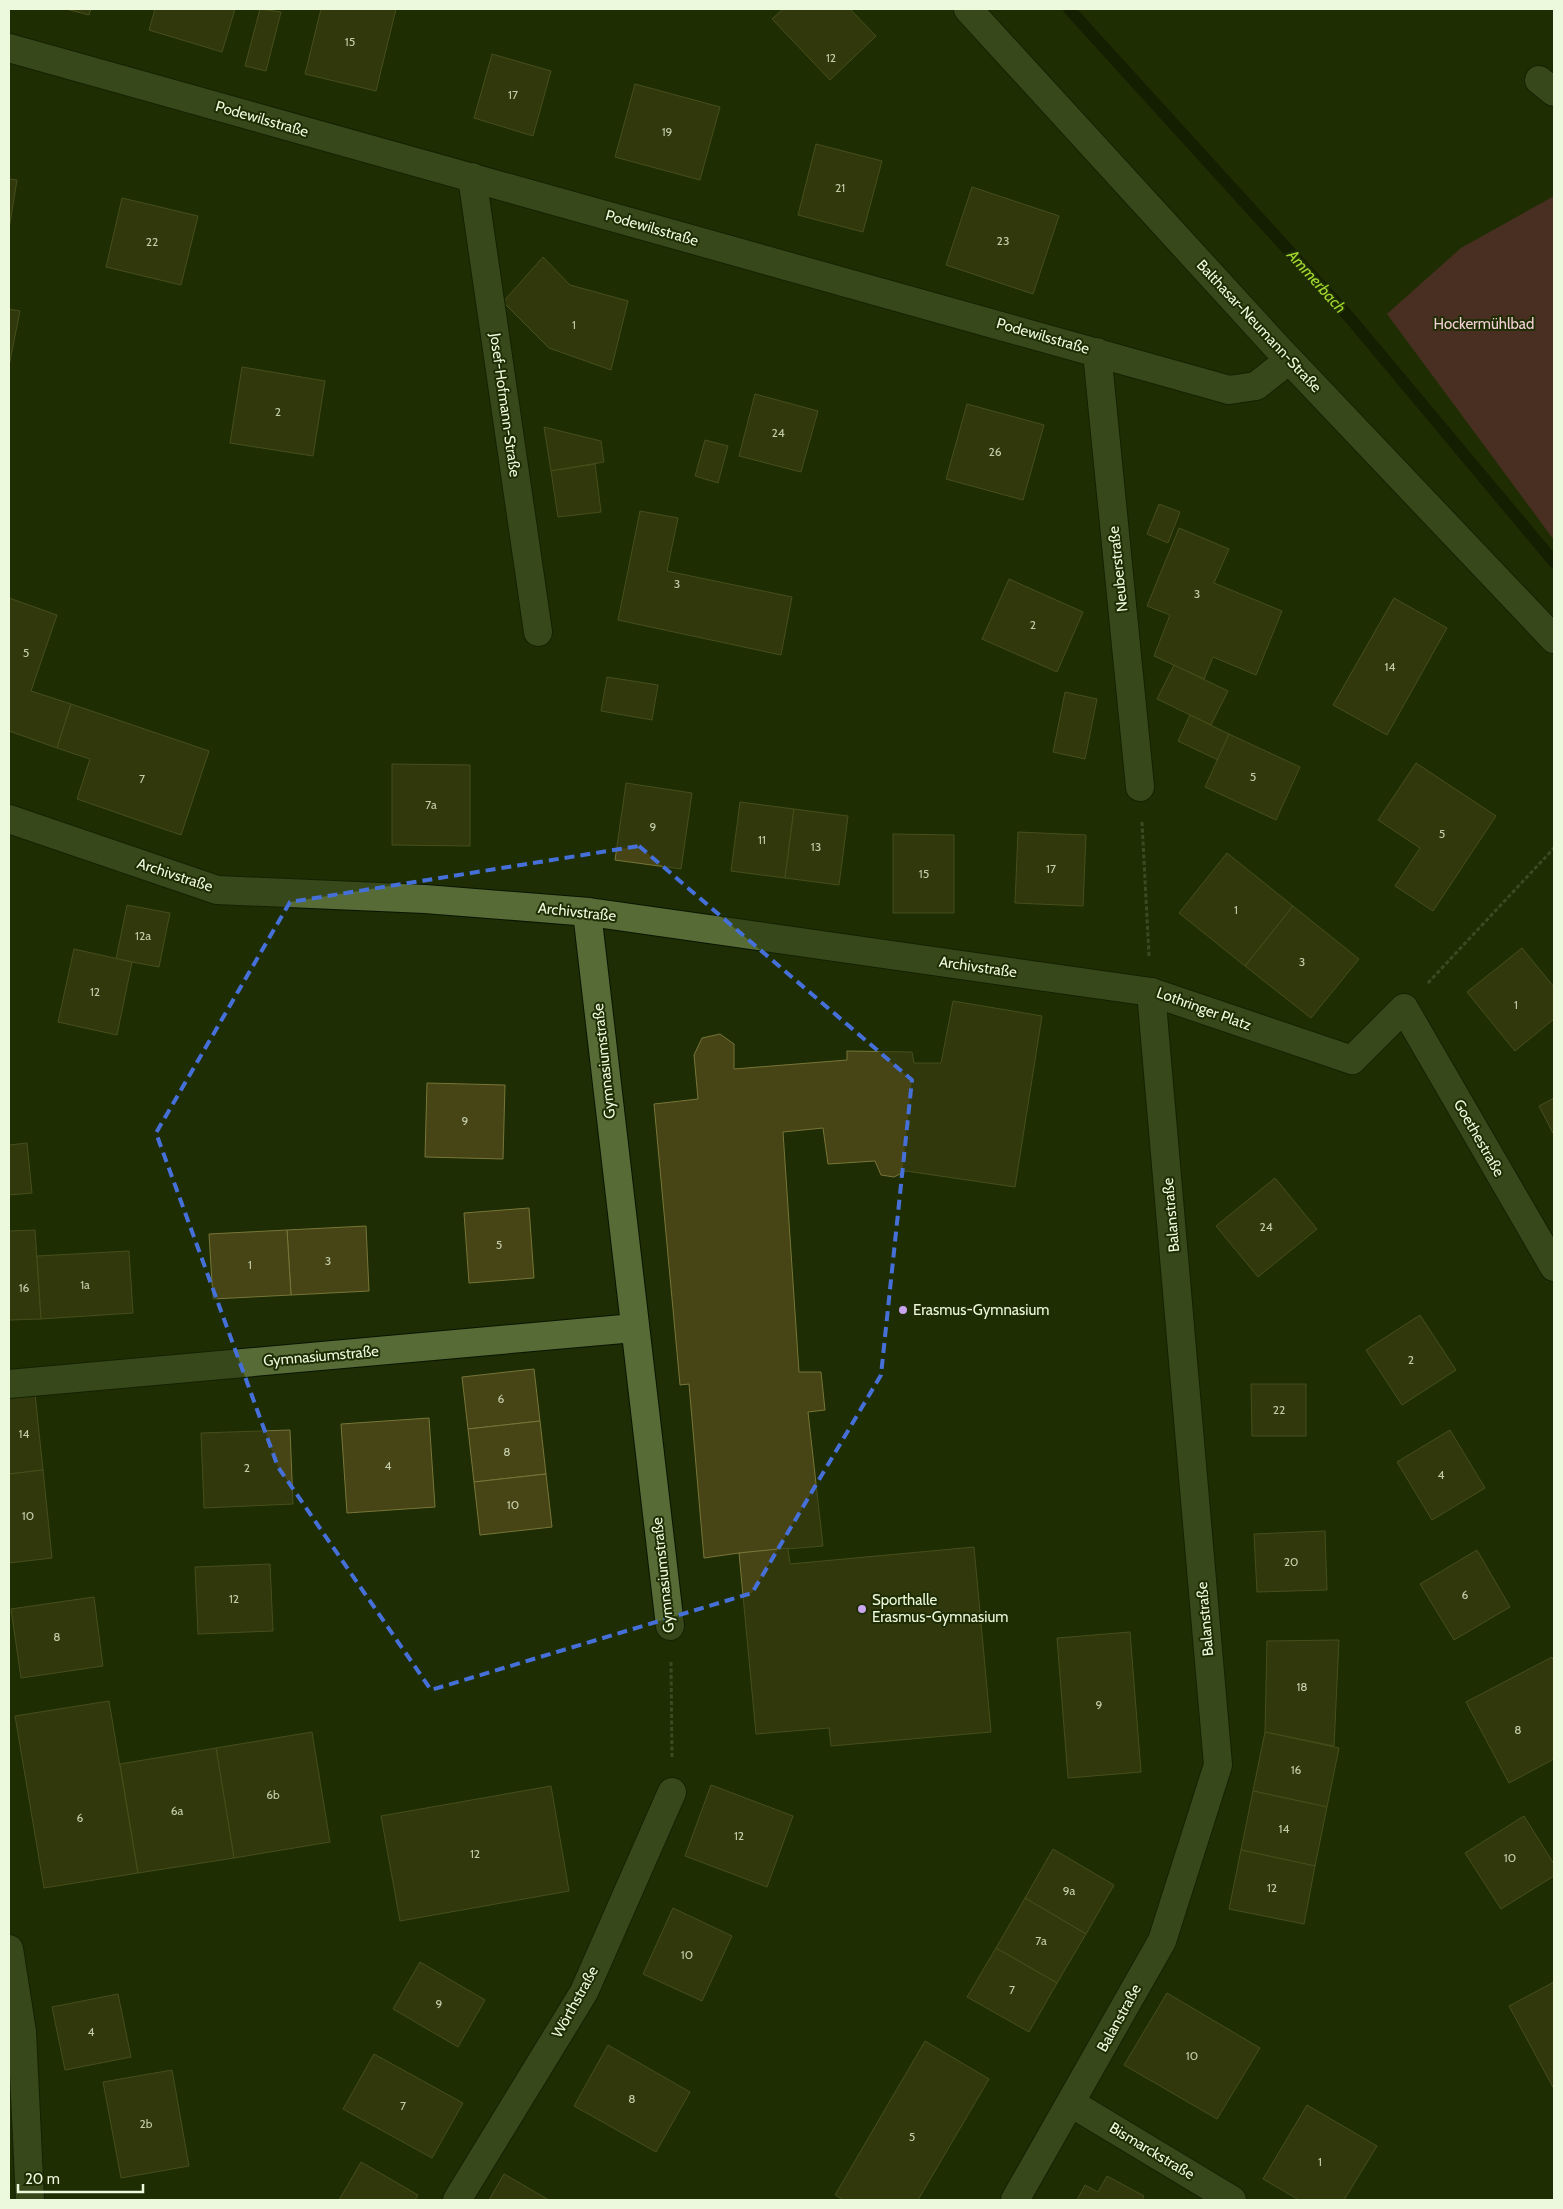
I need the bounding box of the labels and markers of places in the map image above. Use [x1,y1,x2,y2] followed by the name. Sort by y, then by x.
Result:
[913,1301,1049,1319] place label: Erasmus-Gymnasium
[897,1304,909,1316] marker: Erasmus-Gymnasium
[872,1591,1008,1626] place label: Sporthalle Erasmus-Gymnasium
[856,1603,868,1615] marker: Sporthalle Erasmus-Gymnasium

